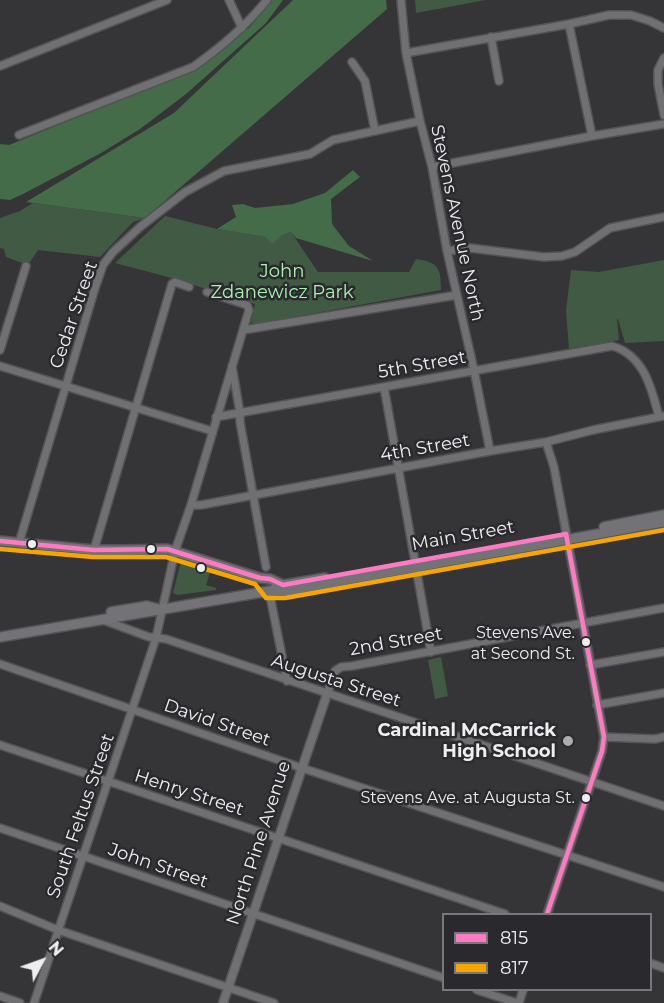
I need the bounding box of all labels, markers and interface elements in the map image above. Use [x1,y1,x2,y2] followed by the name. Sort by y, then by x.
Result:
[426,123,488,323] street label: Stevens Avenue North
[45,258,103,372] street label: Cedar Street
[211,261,353,304] park label: John Zdanewicz Park
[376,347,468,383] street label: 5th Street
[379,430,471,466] street label: 4th Street
[410,516,516,556] street label: Main Street
[26,538,38,550] unlabelled marker
[145,543,157,555] unlabelled marker
[195,562,207,574] unlabelled marker
[348,623,444,661] street label: 2nd Street
[471,623,575,661] place label: Stevens Ave. at Second St.
[580,636,592,648] marker: Stevens Ave. at Second St.
[269,650,403,712] street label: Augusta Street
[161,695,273,751] street label: David Street
[377,720,556,762] place label: Cardinal McCarrick High School
[43,731,119,901] street label: South Feltus Street
[561,734,575,748] marker: Cardinal McCarrick High School
[222,758,296,928] street label: North Pine Avenue
[132,765,246,821] street label: Henry Street
[360,788,575,808] place label: Stevens Ave. at Augusta St.
[580,792,592,804] marker: Stevens Ave. at Augusta St.
[105,839,211,893] street label: John Street
[442,913,652,991] legend
[500,927,528,949] text: 815
[12,931,72,991] north arrow
[45,938,67,960] text: N
[500,957,529,979] text: 817

